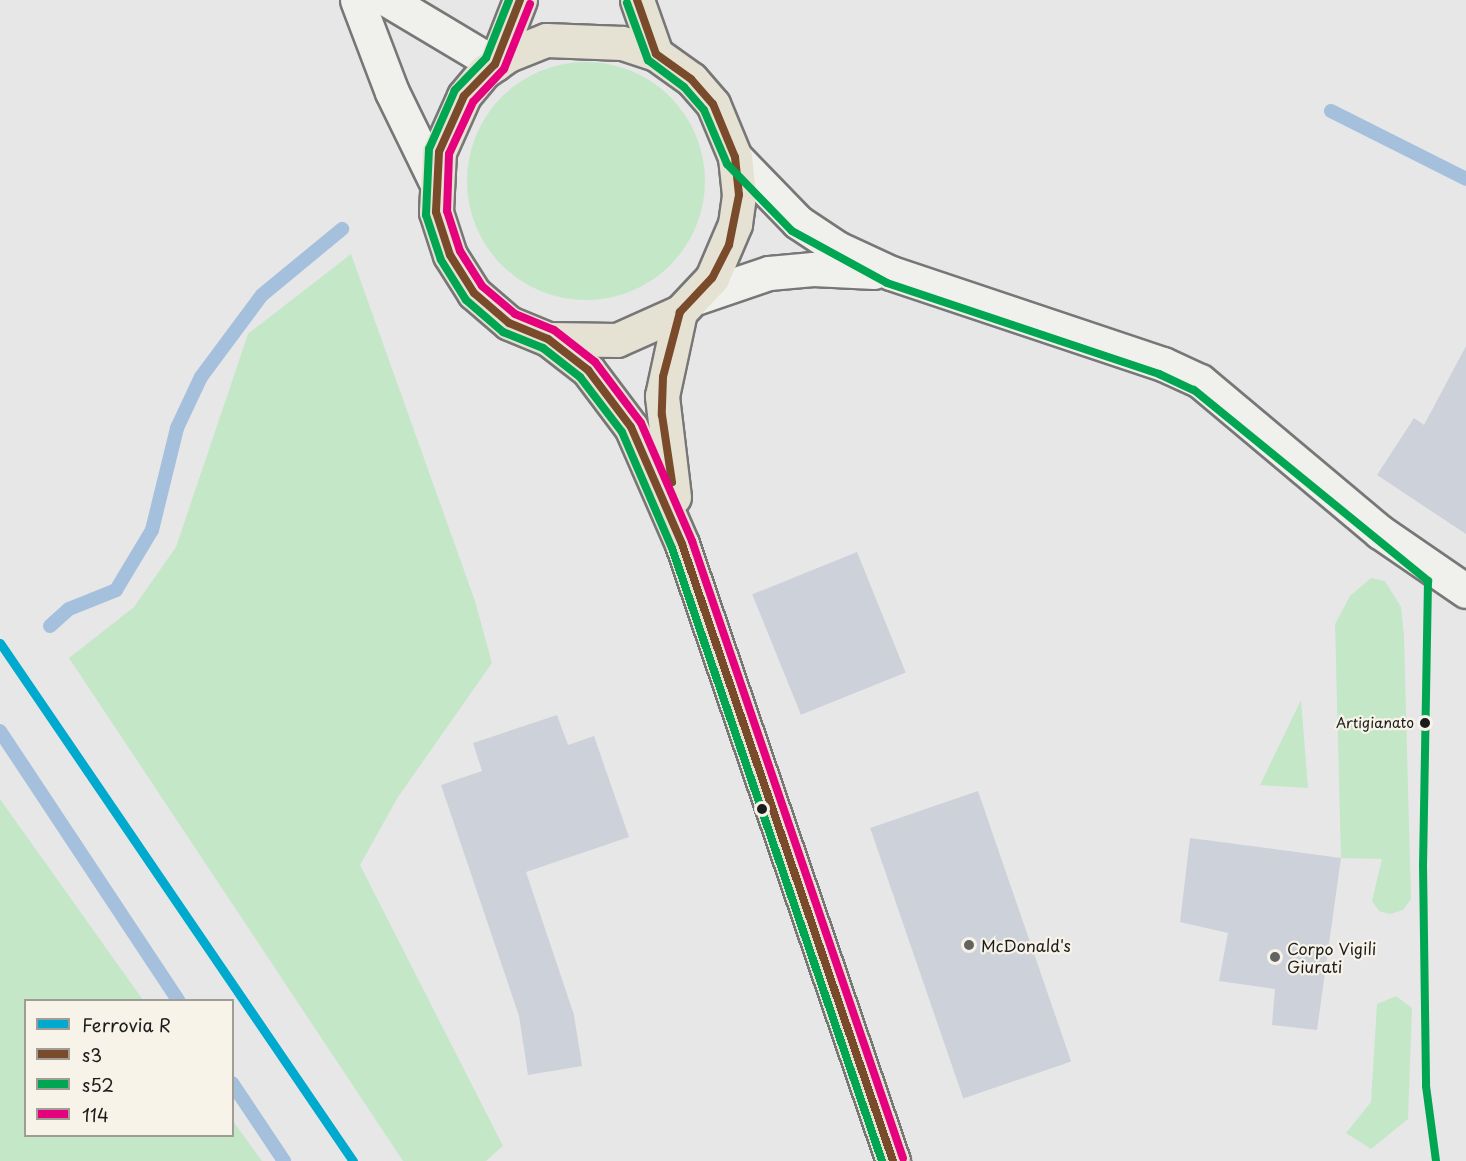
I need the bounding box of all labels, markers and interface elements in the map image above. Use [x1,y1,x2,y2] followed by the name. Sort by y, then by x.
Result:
[1336,715,1414,731] place label: Artigianato
[1419,717,1431,729] marker: Artigianato
[756,803,768,815] unlabelled marker
[981,935,1071,955] place label: McDonald's
[962,938,976,952] marker: McDonald's
[1287,938,1376,976] place label: Corpo Vigili Giurati
[1268,950,1282,964] marker: Corpo Vigili Giurati
[24,999,234,1137] legend
[82,1011,171,1038] text: Ferrovia R
[82,1041,102,1068] text: s3
[82,1071,114,1098] text: s52
[82,1101,109,1128] text: 114

